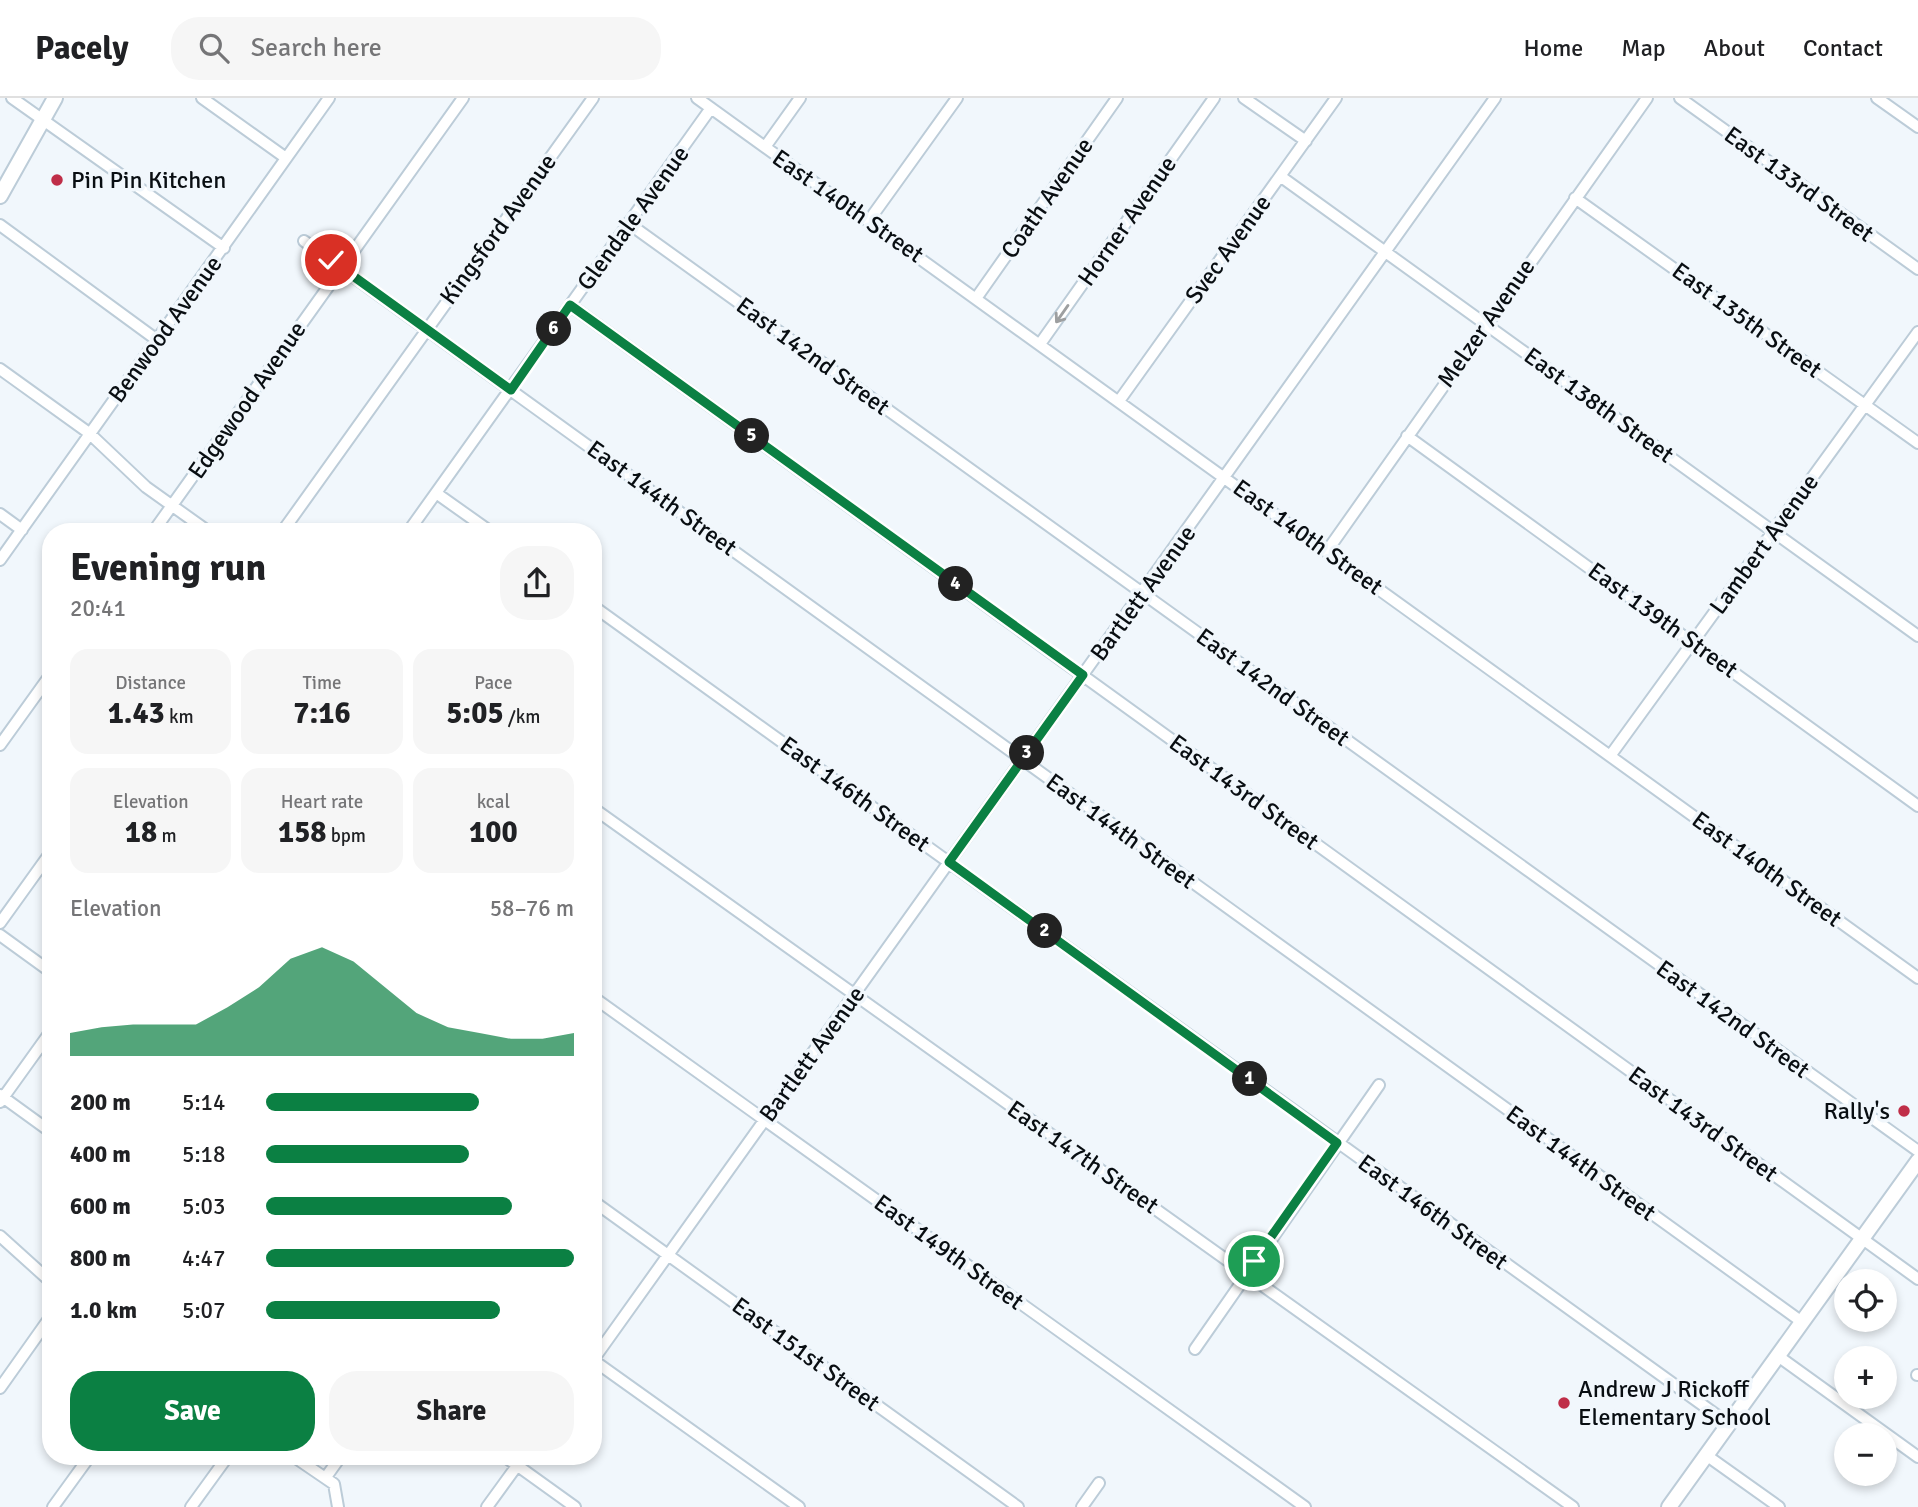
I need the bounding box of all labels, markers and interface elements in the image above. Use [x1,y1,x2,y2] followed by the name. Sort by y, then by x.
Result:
[171,17,661,80] search box
[35,28,129,69] text: Pacely
[195,29,233,67] icon: search
[251,32,382,64] text: Search here
[1523,33,1583,63] text: Home
[1621,33,1666,63] text: Map
[1704,33,1765,63] text: About
[1803,33,1883,63] text: Contact
[1718,120,1880,248] street label: East 133rd Street
[994,132,1100,264] street label: Coath Avenue
[570,140,696,296] street label: Glendale Avenue
[767,143,929,269] street label: East 140th Street
[433,148,563,310] street label: Kingsford Avenue
[1071,150,1183,292] street label: Horner Avenue
[71,165,226,195] place label: Pin Pin Kitchen
[49,172,65,188] marker: Pin Pin Kitchen
[1178,189,1278,309] street label: Svec Avenue
[301,230,361,290] pin
[312,241,350,279] icon: check
[102,250,228,408] street label: Benwood Avenue
[1431,253,1541,393] street label: Melzer Avenue
[1666,256,1828,384] street label: East 135th Street
[730,290,896,422] street label: East 142nd Street
[1054,304,1069,323] one-way arrow
[536,312,572,346] pin: 6
[182,315,312,485] street label: Edgewood Avenue
[548,316,559,340] text: 6
[1518,341,1680,469] street label: East 138th Street
[734,418,770,454] pin: 5
[746,423,757,447] text: 5
[581,434,743,562] street label: East 144th Street
[1703,468,1825,620] street label: Lambert Avenue
[1227,473,1389,601] street label: East 140th Street
[1084,519,1202,667] street label: Bartlett Avenue
[70,544,266,591] text: Evening run
[500,546,574,620] button: share
[1582,556,1744,684] street label: East 139th Street
[939,566,974,602] pin: 4
[950,571,961,595] text: 4
[70,594,126,623] text: 20:41
[1190,621,1356,753] street label: East 142nd Street
[115,671,186,695] text: Distance
[302,671,342,695] text: Time
[474,671,512,695] text: Pace
[108,695,165,732] text: 1.43
[293,695,351,732] text: 7:16
[446,695,504,732] text: 5:05
[165,705,194,729] text: km
[504,705,540,729] text: /km
[1163,728,1325,856] street label: East 143rd Street
[774,730,936,858] street label: East 146th Street
[1010,736,1044,770] pin: 3
[1021,740,1032,764] text: 3
[1040,767,1202,895] street label: East 144th Street
[113,790,189,814] text: Elevation
[281,790,363,814] text: Heart rate
[477,790,510,814] text: kcal
[1686,805,1848,933] street label: East 140th Street
[125,814,157,851] text: 18
[278,814,327,851] text: 158
[469,814,518,851] text: 100
[157,824,177,848] text: m
[327,824,366,848] text: bpm
[70,894,162,923] text: Elevation
[490,894,574,923] text: 58–76 m
[1028,914,1062,948] pin: 2
[1039,918,1050,942] text: 2
[1650,953,1816,1085] street label: East 142nd Street
[753,980,871,1128] street label: Bartlett Avenue
[1622,1060,1784,1188] street label: East 143rd Street
[1232,1062,1268,1096] pin: 1
[1244,1066,1255,1090] text: 1
[70,1088,131,1117] text: 200 m
[182,1088,225,1117] text: 5:14
[1002,1094,1164,1220] street label: East 147th Street
[1823,1096,1890,1126] place label: Rally's
[1500,1099,1662,1227] street label: East 144th Street
[1896,1103,1912,1119] marker: Rally's
[70,1140,131,1169] text: 400 m
[182,1140,225,1169] text: 5:18
[1352,1148,1514,1276] street label: East 146th Street
[868,1188,1030,1316] street label: East 149th Street
[70,1192,131,1221] text: 600 m
[182,1192,225,1221] text: 5:03
[1224,1231,1284,1291] pin
[1235,1242,1273,1280] icon: arrive
[70,1244,131,1273] text: 800 m
[182,1244,225,1273] text: 4:47
[1834,1269,1897,1486] map controls
[1834,1269,1897,1332] button: locate
[726,1290,886,1418] street label: East 151st Street
[70,1296,137,1325] text: 1.0 km
[182,1296,225,1325] text: 5:07
[1834,1346,1897,1409] button: +
[70,1371,315,1451] button: Save
[329,1371,574,1451] button: Share
[1578,1374,1771,1432] place label: Andrew J Rickoff Elementary School
[1556,1395,1572,1411] marker: Andrew J Rickoff Elementary School
[1834,1423,1897,1486] button: −

